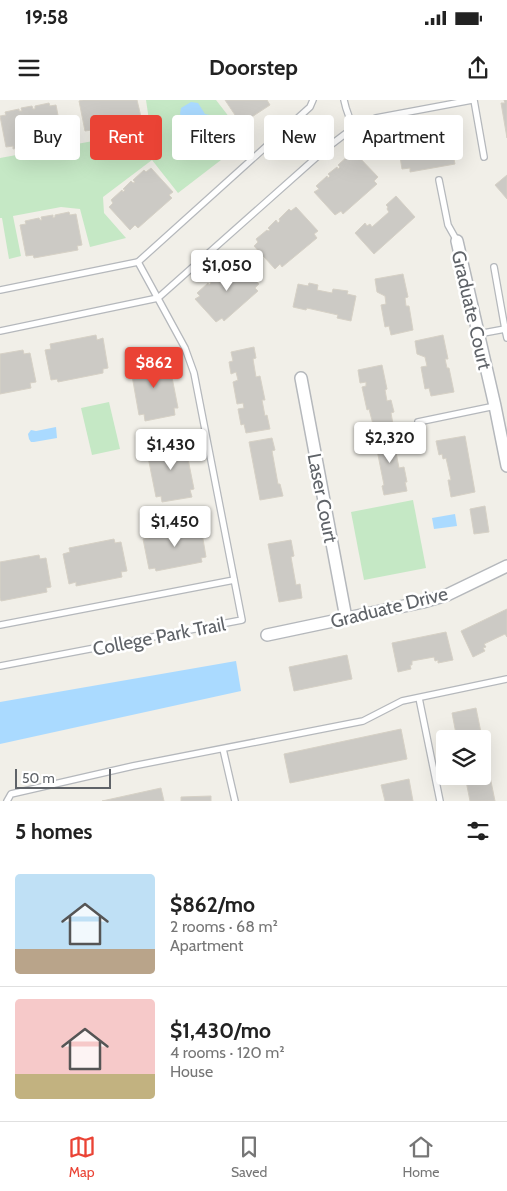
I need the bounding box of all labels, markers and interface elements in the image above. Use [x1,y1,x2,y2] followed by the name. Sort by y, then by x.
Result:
[25,6,69,29] text: 19:58
[15,54,43,82] icon: menu
[209,54,298,81] text: Doorstep
[464,54,492,82] icon: share
[15,115,80,160] chip: Buy
[90,115,162,160] chip: Rent
[172,115,254,160] chip: Filters
[264,115,334,160] chip: New
[344,115,463,160] chip: Apartment
[447,248,497,373] street label: Graduate Court
[186,250,268,292] pin: $1,050
[202,256,252,275] text: $1,050
[124,346,184,389] pin: $862
[136,353,172,372] text: $862
[349,422,431,464] pin: $2,320
[130,428,212,471] pin: $1,430
[365,428,415,447] text: $2,320
[147,435,195,454] text: $1,430
[303,451,343,545] street label: Laser Court
[134,506,216,548] pin: $1,450
[151,512,199,531] text: $1,450
[328,582,450,633] street label: Graduate Drive
[91,612,228,661] street label: College Park Trail
[436,730,491,785] map controls
[436,730,491,785] button: layers
[15,766,111,789] scale bar
[22,769,55,787] text: 50 m
[464,817,492,845] icon: filters
[15,819,93,844] text: 5 homes
[170,892,255,917] text: $862/mo
[55,894,115,954] icon: home
[170,917,278,936] text: 2 rooms · 68 m²
[170,936,243,955] text: Apartment
[170,1018,271,1043] text: $1,430/mo
[55,1019,115,1079] icon: home
[170,1043,285,1062] text: 4 rooms · 120 m²
[170,1062,213,1081] text: House
[68,1133,96,1181] tab: Map
[231,1133,267,1181] tab: Saved
[403,1133,439,1181] tab: Home

